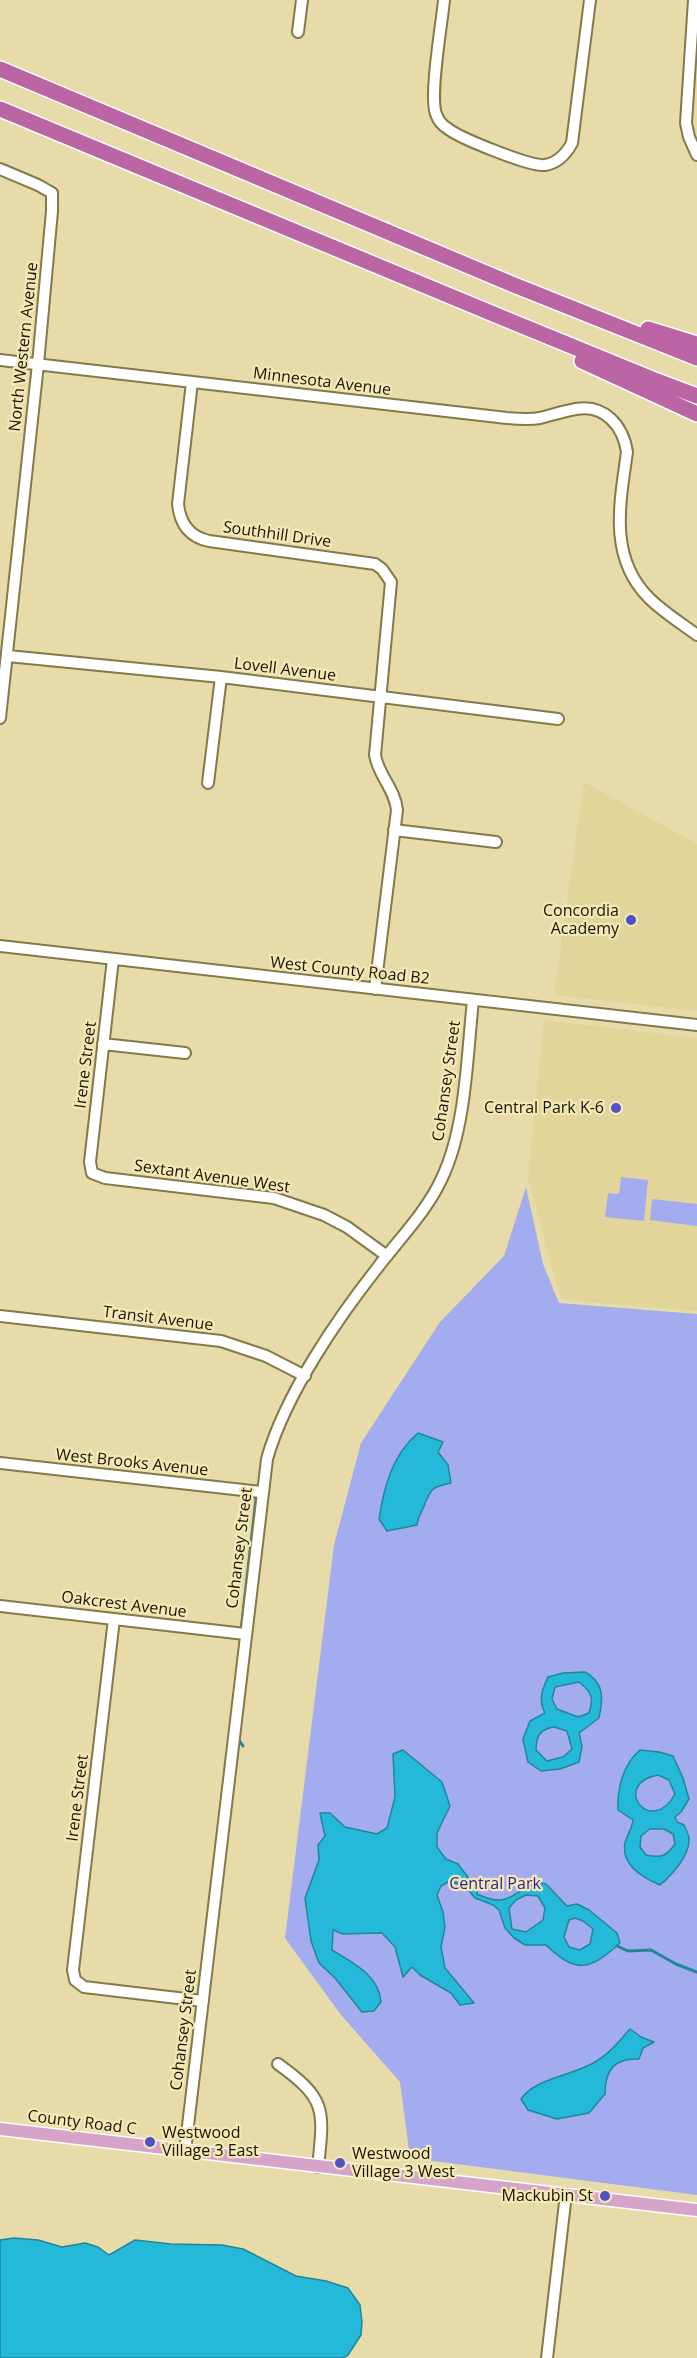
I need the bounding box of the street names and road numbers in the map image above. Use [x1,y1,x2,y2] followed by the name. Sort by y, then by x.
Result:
[6,261,42,433] street label: North Western Avenue
[252,364,392,400] street label: Minnesota Avenue
[222,518,332,552] street label: Southhill Drive
[233,654,337,686] street label: Lovell Avenue
[269,953,431,989] street label: West County Road B2
[429,1019,465,1143] street label: Cohansey Street
[71,1020,101,1110] street label: Irene Street
[133,1157,291,1197] street label: Sextant Avenue West
[102,1303,214,1335] street label: Transit Avenue
[55,1445,209,1481] street label: West Brooks Avenue
[223,1486,257,1610] street label: Cohansey Street
[60,1588,188,1622] street label: Oakcrest Avenue
[63,1753,93,1843] street label: Irene Street
[167,1968,201,2092] street label: Cohansey Street
[26,2107,138,2139] street label: County Road C

